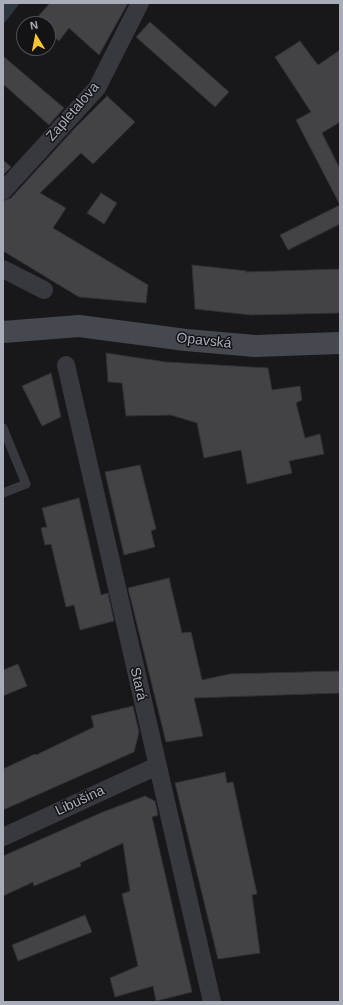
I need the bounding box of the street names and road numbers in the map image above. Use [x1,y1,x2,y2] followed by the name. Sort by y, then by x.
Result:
[43,79,103,145] street label: Zapletalova
[176,330,232,352] street label: Opavská
[126,666,150,702] street label: Stará
[53,782,107,820] street label: Libušina

